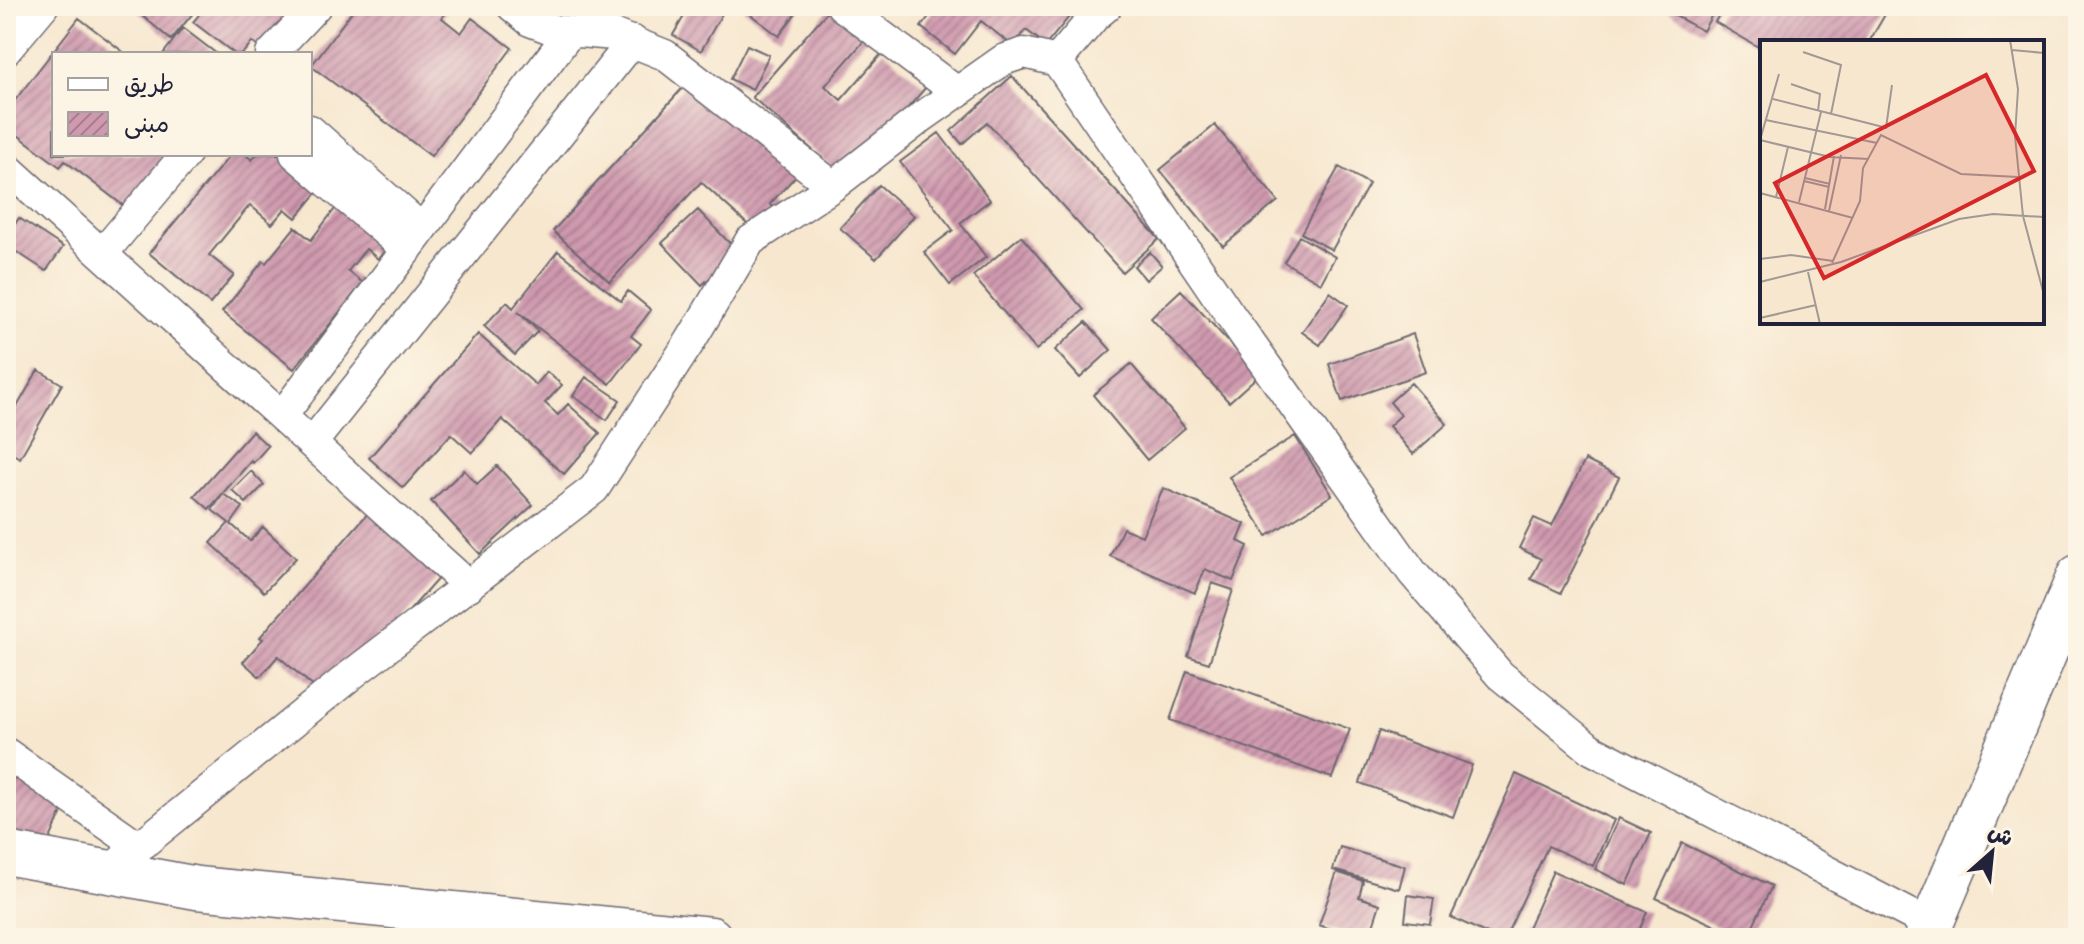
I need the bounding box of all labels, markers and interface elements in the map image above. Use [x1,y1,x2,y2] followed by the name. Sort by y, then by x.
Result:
[1760,40,2044,324] inset map
[52,52,312,156] legend
[124,66,174,105] text: طريق
[124,106,169,145] text: مبنى
[1952,812,2032,892] north arrow
[1981,815,2019,857] text: ش

